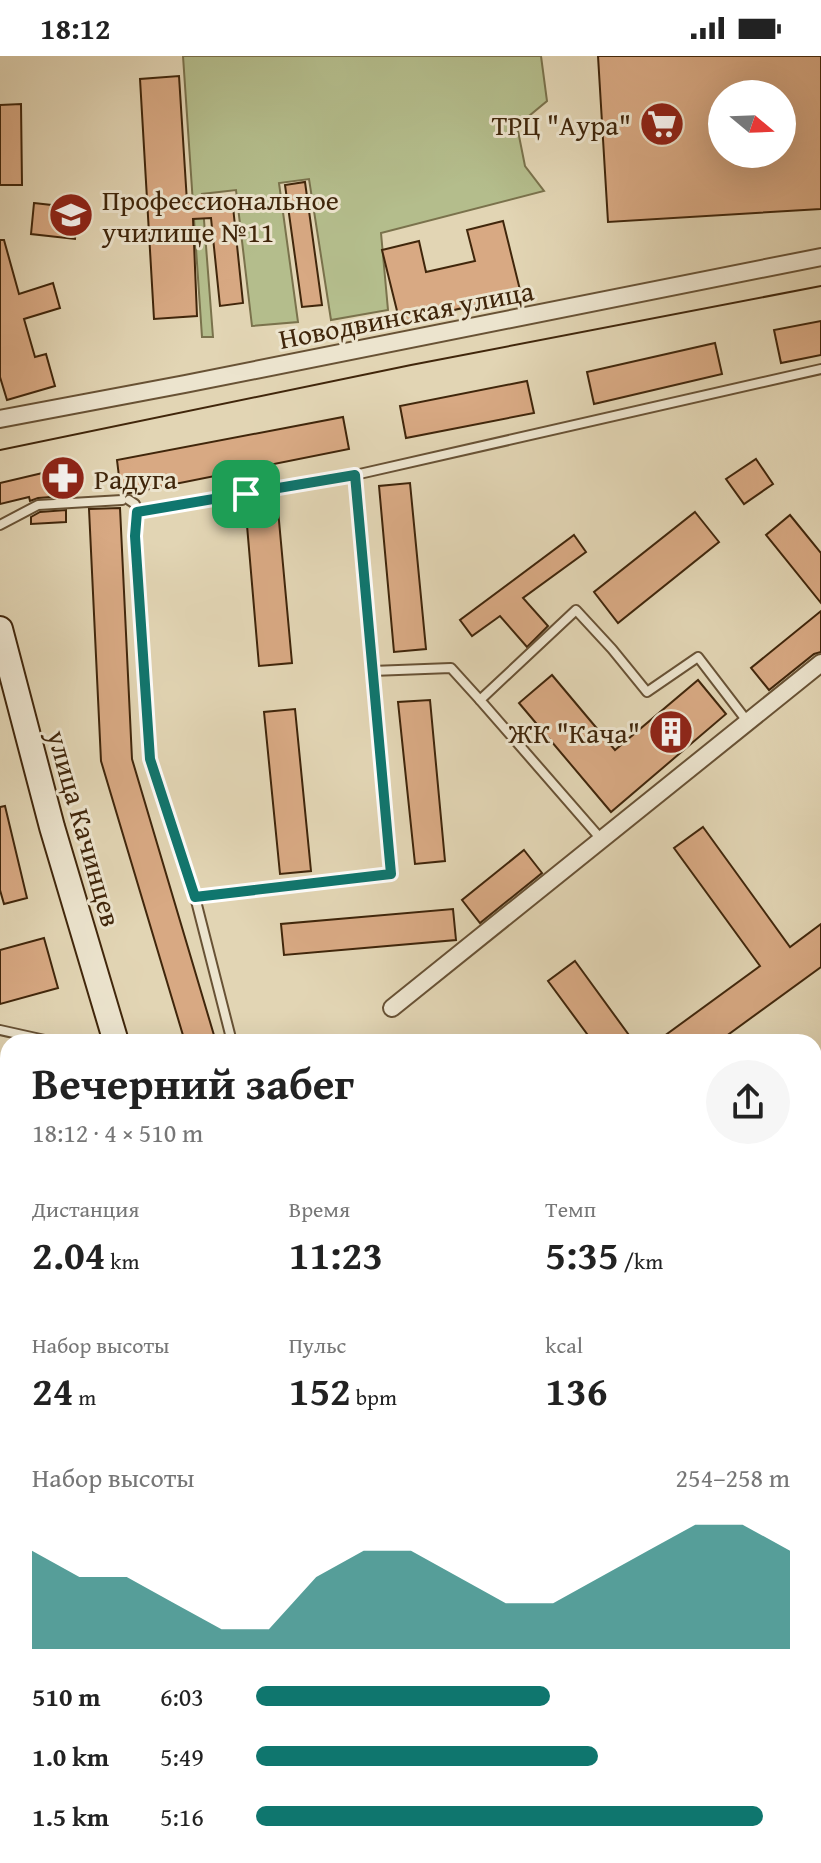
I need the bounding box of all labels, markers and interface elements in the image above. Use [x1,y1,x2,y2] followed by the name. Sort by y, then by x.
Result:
[40,6,111,50] text: 18:12
[708,80,796,168] north arrow
[708,80,796,168] map controls
[638,100,686,148] supermarket icon: ТРЦ "Аура"
[492,104,631,145] place label: ТРЦ "Аура"
[101,179,339,252] place label: Профессиональное училище №11
[47,191,95,239] school or university icon: Профессиональное училище №11
[275,269,538,359] street label: Новодвинская улица
[39,454,87,502] pharmacy icon: Радуга
[94,458,178,499] place label: Радуга
[212,460,280,528] pin
[224,472,268,516] icon: arrive
[647,708,695,756] building icon: ЖК "Кача"
[507,712,640,753] place label: ЖК "Кача"
[37,724,133,931] street label: улица Качинцев
[32,1051,354,1115] text: Вечерний забег
[706,1060,790,1144] button: share
[32,1113,203,1152] text: 18:12 · 4 × 510 m
[32,1193,140,1225] text: Дистанция
[289,1193,350,1225] text: Время
[545,1193,596,1225] text: Темп
[32,1225,105,1284] text: 2.04
[289,1225,383,1284] text: 11:23
[545,1225,619,1284] text: 5:35
[105,1245,139,1277] text: km
[619,1245,663,1277] text: /km
[32,1329,169,1361] text: Набор высоты
[289,1329,346,1361] text: Пульс
[545,1329,583,1361] text: kcal
[32,1361,73,1420] text: 24
[289,1361,351,1420] text: 152
[545,1361,608,1420] text: 136
[73,1381,96,1413] text: m
[351,1381,397,1413] text: bpm
[32,1458,194,1497] text: Набор высоты
[676,1458,790,1497] text: 254–258 m
[32,1677,100,1716] text: 510 m
[160,1677,204,1716] text: 6:03
[32,1737,109,1776] text: 1.0 km
[160,1737,204,1776] text: 5:49
[32,1797,109,1836] text: 1.5 km
[160,1797,204,1836] text: 5:16

